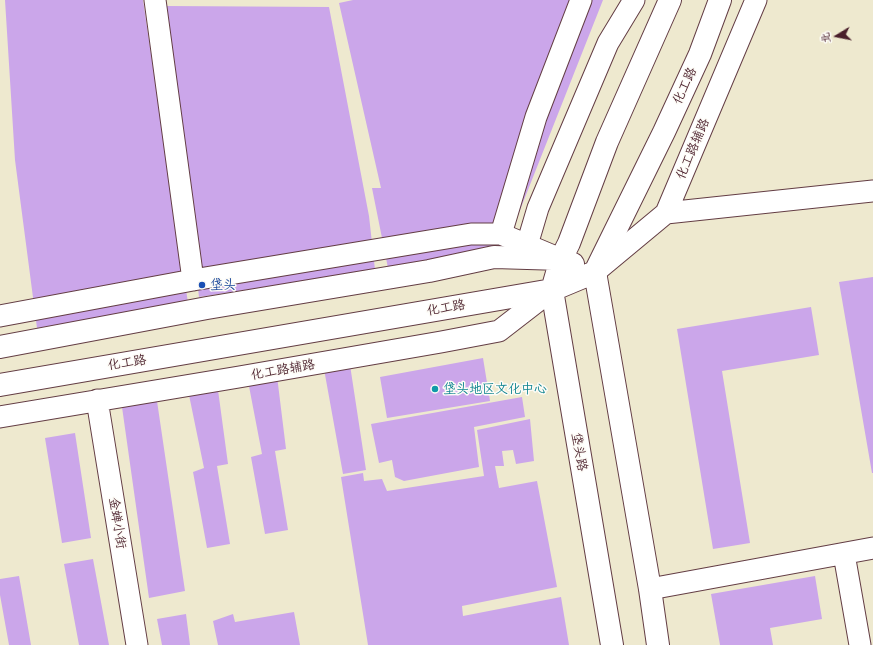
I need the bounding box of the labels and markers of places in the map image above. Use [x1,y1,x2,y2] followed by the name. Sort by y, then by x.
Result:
[210,277,236,293] place label: 垡头
[197,280,207,290] marker: 垡头
[443,381,547,397] place label: 垡头地区文化中心
[430,384,440,394] marker: 垡头地区文化中心

